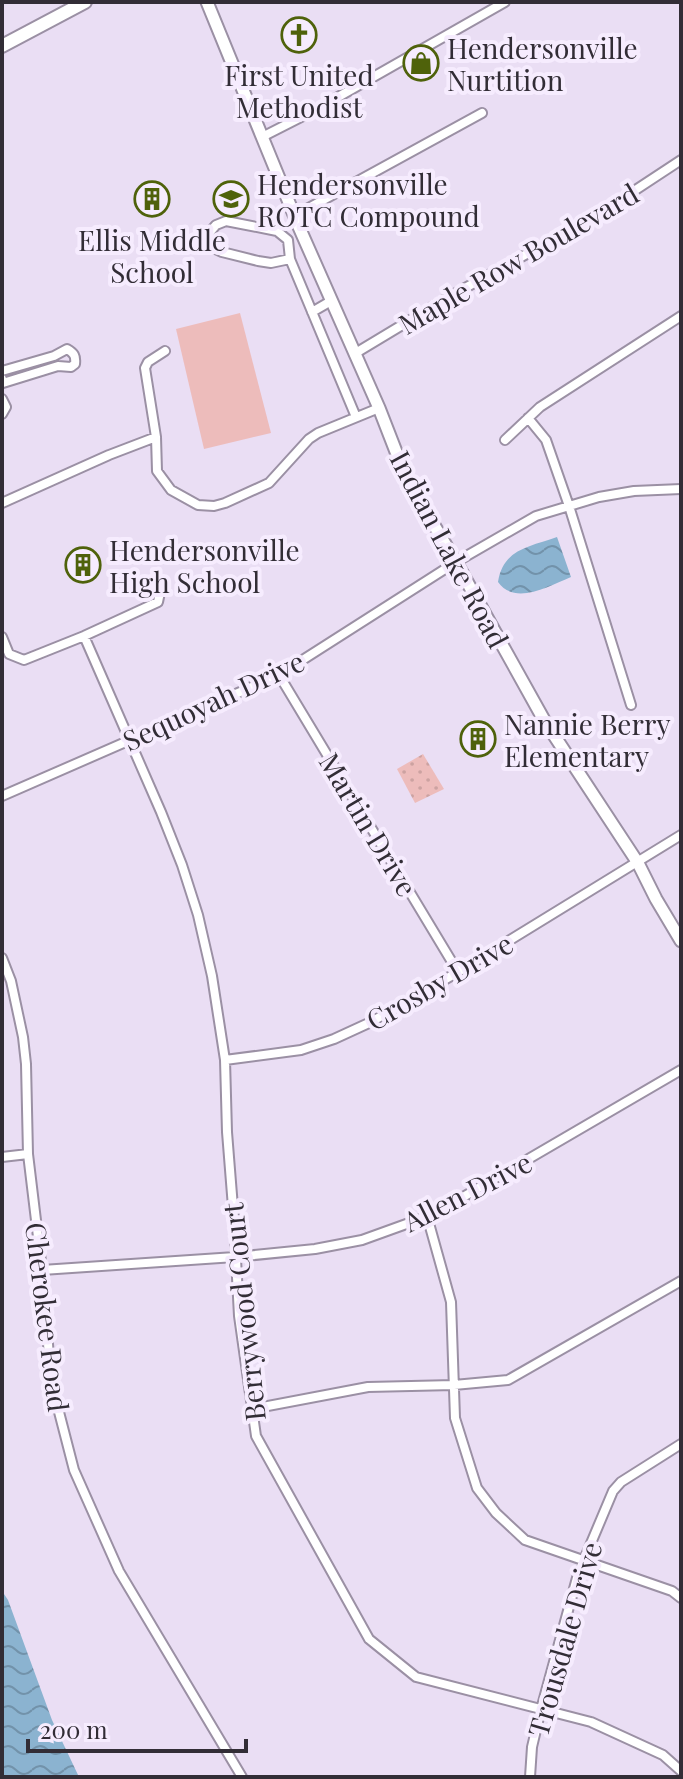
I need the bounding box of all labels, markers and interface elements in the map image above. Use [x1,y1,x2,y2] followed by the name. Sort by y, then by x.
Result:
[280,16,318,54] church icon: First United Methodist
[447,29,638,98] place label: Hendersonville Nurtition
[402,44,440,82] shop icon: Hendersonville Nurtition
[224,56,374,125] place label: First United Methodist
[257,165,480,234] place label: Hendersonville ROTC Compound
[391,174,645,342] street label: Maple Row Boulevard
[133,180,171,218] building icon: Ellis Middle School
[212,180,250,218] school or university icon: Hendersonville ROTC Compound
[78,221,226,290] place label: Ellis Middle School
[382,444,518,654] street label: Indian Lake Road
[109,531,300,600] place label: Hendersonville High School
[64,546,102,584] building icon: Hendersonville High School
[116,642,310,758] street label: Sequoyah Drive
[504,705,671,774] place label: Nannie Berry Elementary
[459,720,497,758] building icon: Nannie Berry Elementary
[312,745,426,903] street label: Martin Drive
[359,924,519,1038] street label: Crosby Drive
[395,1143,538,1240] street label: Allen Drive
[213,1200,273,1423] street label: Berrywood Court
[18,1220,78,1414] street label: Cherokee Road
[519,1537,609,1741] street label: Trousdale Drive
[28,1703,246,1753] scale bar
[40,1713,108,1745] text: 200 m

